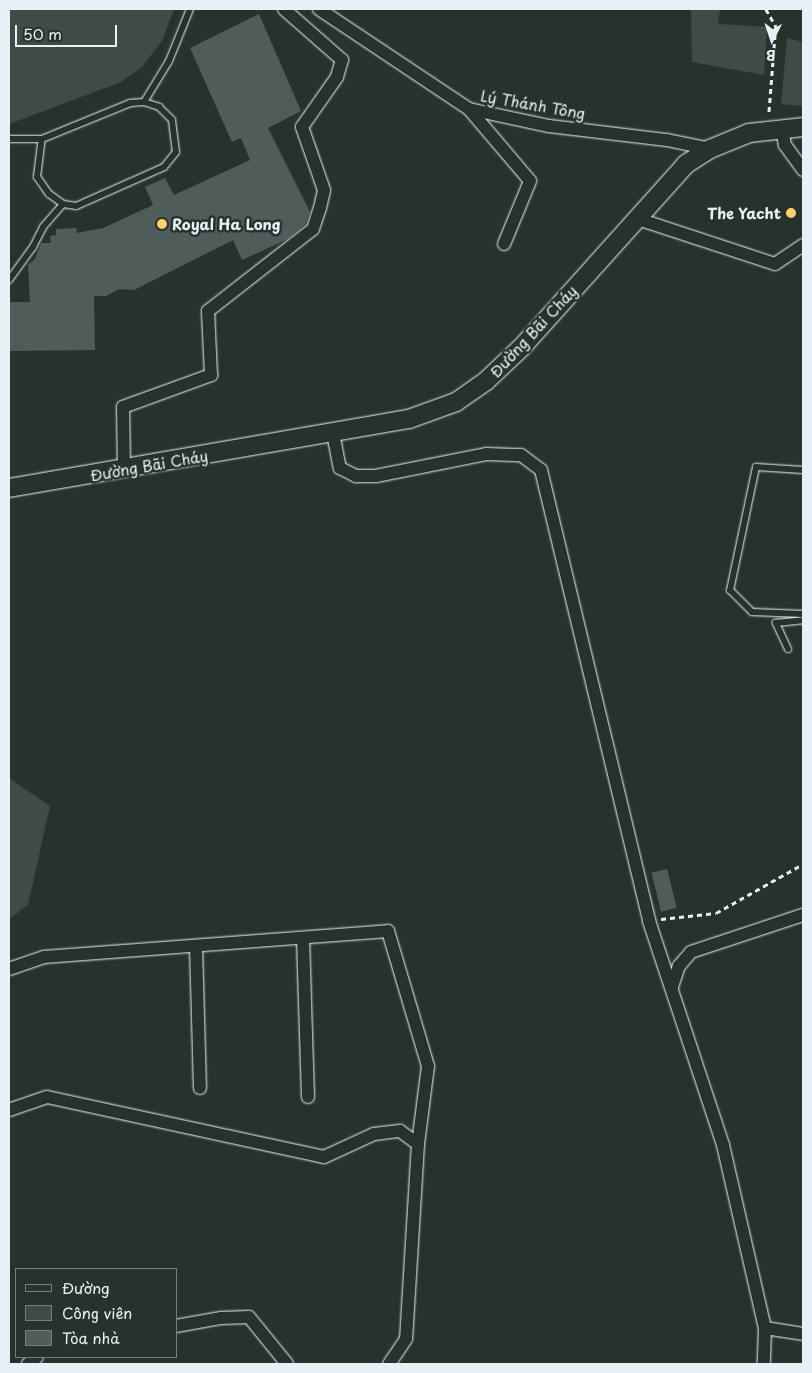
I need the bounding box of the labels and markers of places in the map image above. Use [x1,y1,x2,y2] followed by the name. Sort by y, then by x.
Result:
[706,204,781,222] place label: The Yacht
[785,207,797,219] marker: The Yacht
[172,215,281,233] place label: Royal Ha Long
[156,218,168,230] marker: Royal Ha Long

